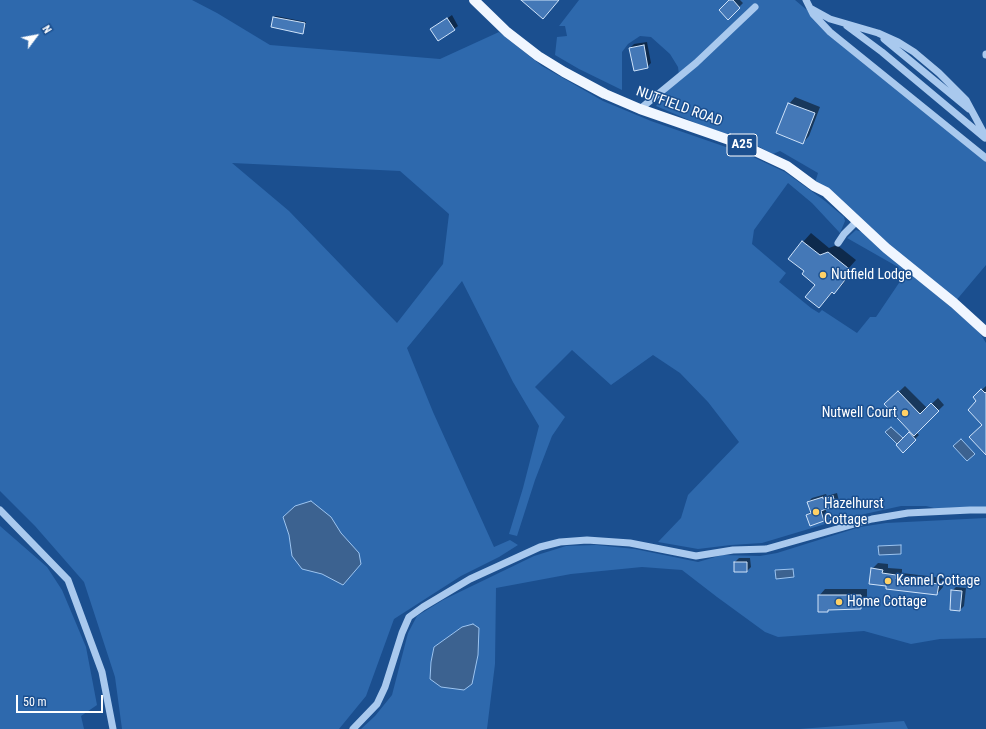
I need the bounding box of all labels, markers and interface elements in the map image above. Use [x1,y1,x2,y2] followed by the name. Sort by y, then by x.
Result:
[16,16,56,56] north arrow
[39,23,54,36] text: N
[634,84,724,130] street label: NUTFIELD ROAD
[727,134,757,156] road number: A25
[831,267,911,283] place label: Nutfield Lodge
[818,270,828,280] marker: Nutfield Lodge
[822,405,897,421] place label: Nutwell Court
[900,408,910,418] marker: Nutwell Court
[824,496,884,528] place label: Hazelhurst Cottage
[811,507,821,517] marker: Hazelhurst Cottage
[896,573,980,589] place label: Kennel Cottage
[883,576,893,586] marker: Kennel Cottage
[847,594,926,610] place label: Home Cottage
[834,597,844,607] marker: Home Cottage
[18,687,105,713] scale bar
[23,695,47,709] text: 50 m

